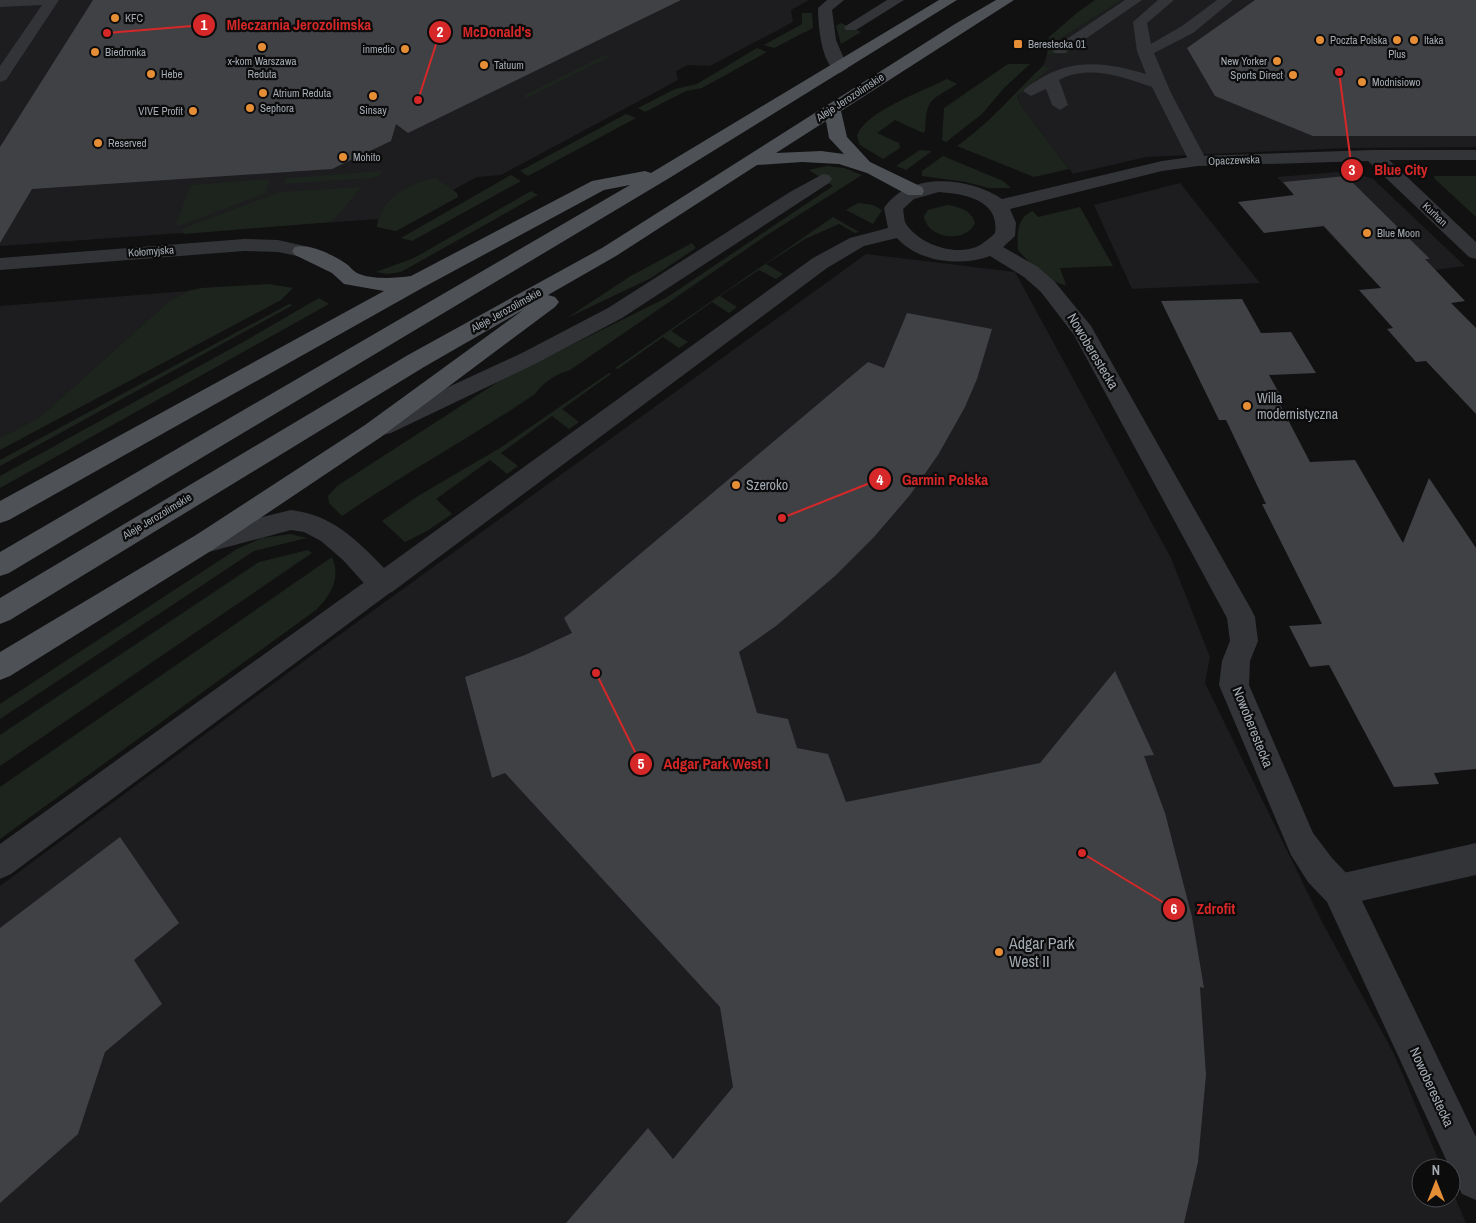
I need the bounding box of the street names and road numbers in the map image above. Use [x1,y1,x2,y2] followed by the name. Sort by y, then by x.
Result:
[813,70,887,125] street label: Aleje Jerozolimskie
[1208,152,1260,168] street label: Opaczewska
[1420,199,1450,229] street label: Kurhan
[128,242,174,260] street label: Kołomyjska
[468,285,544,336] street label: Aleje Jerozolimskie
[1063,310,1123,393] street label: Nowoberestecka
[119,490,194,543] street label: Aleje Jerozolimskie
[1229,684,1278,771] street label: Nowoberestecka
[1406,1044,1458,1130] street label: Nowoberestecka

